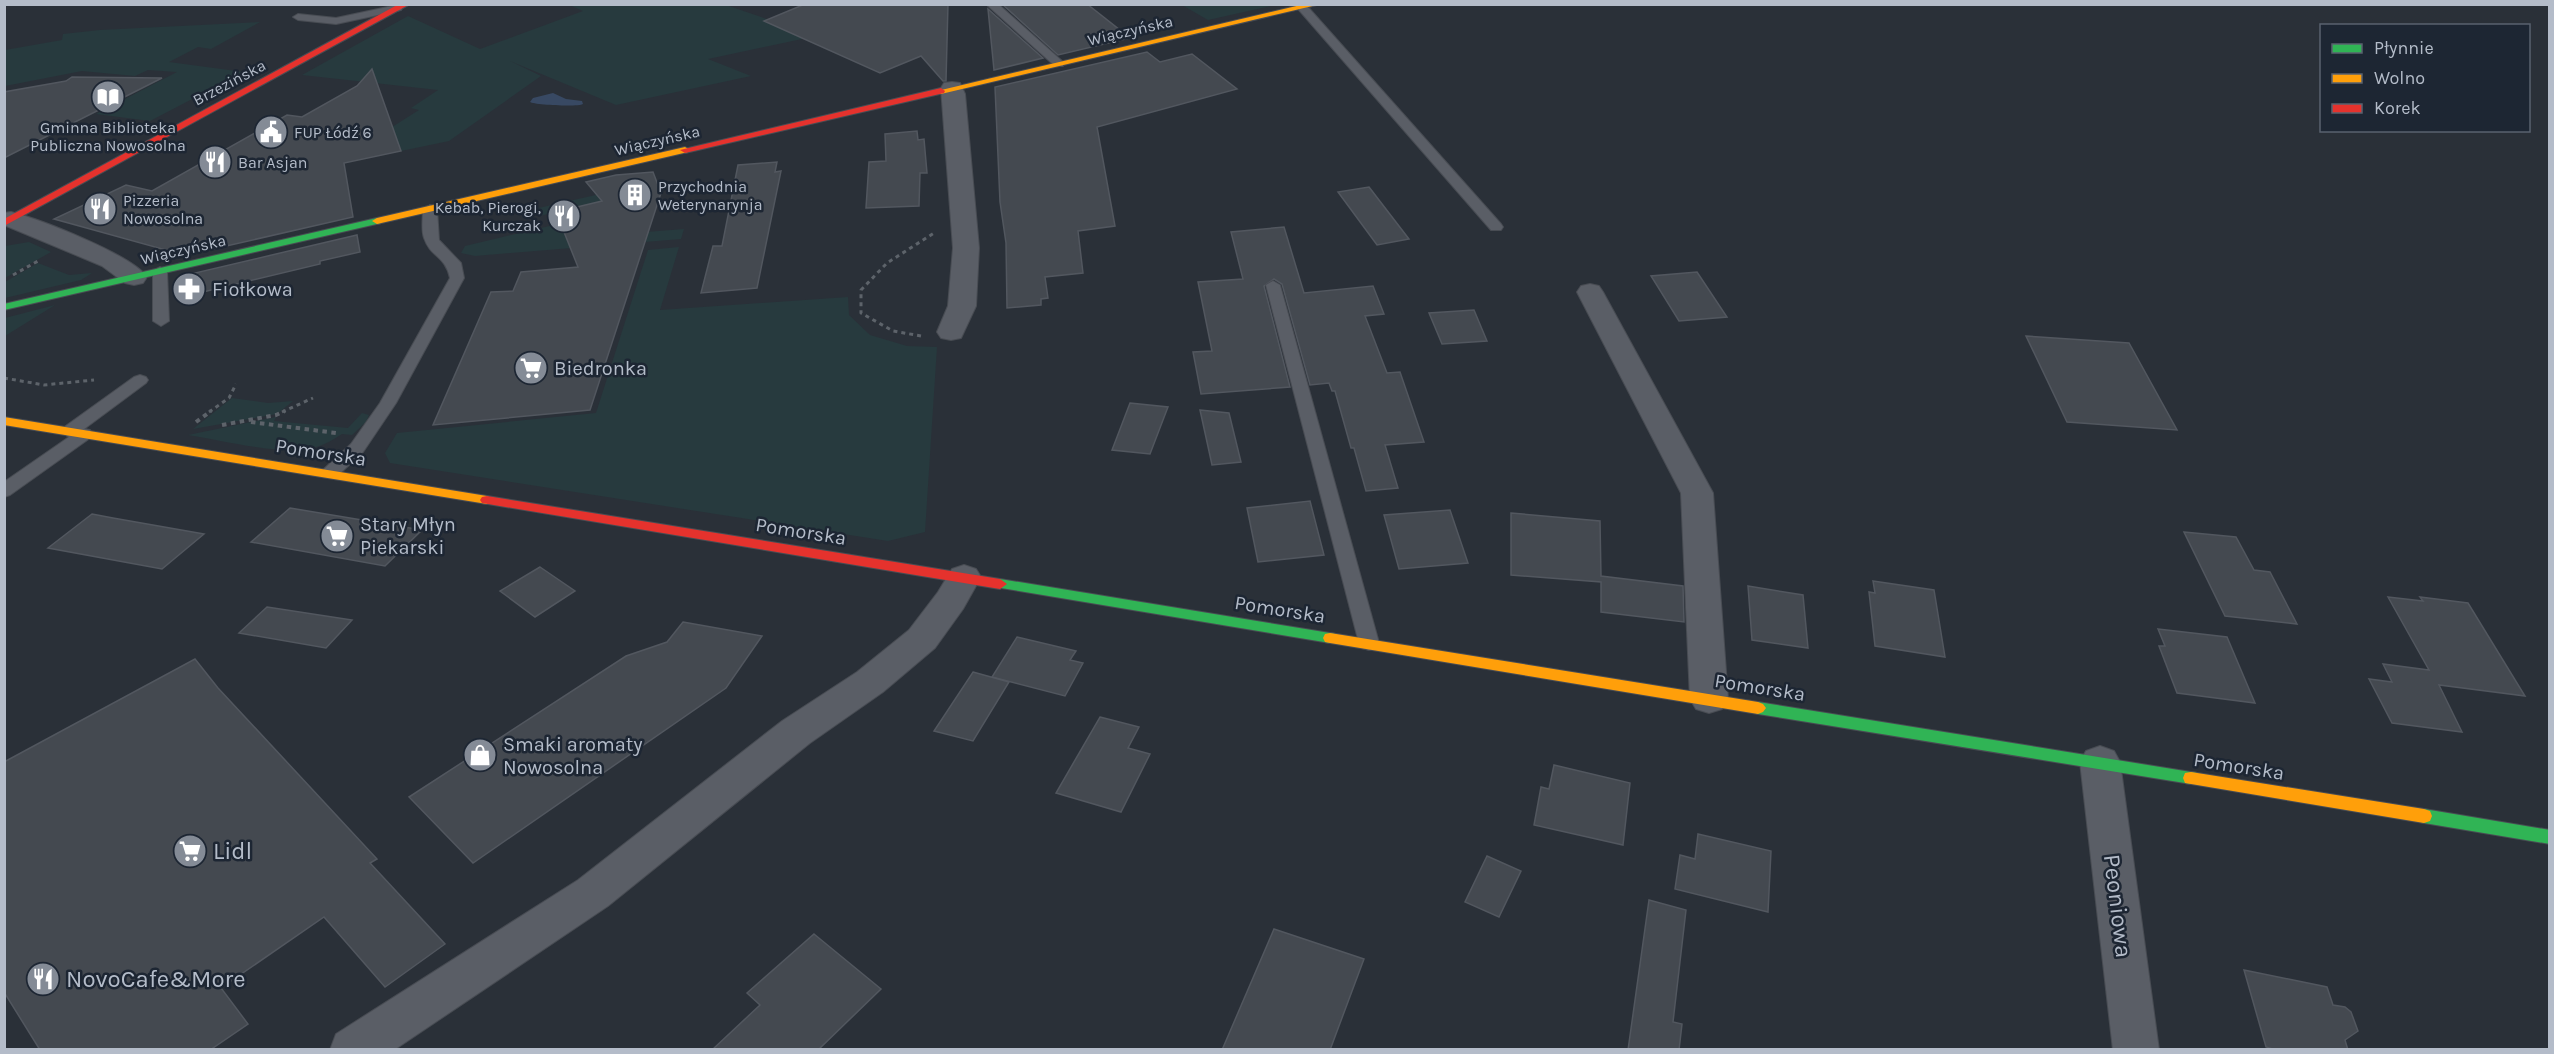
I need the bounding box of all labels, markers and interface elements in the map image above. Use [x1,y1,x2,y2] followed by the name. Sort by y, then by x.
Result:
[1086,11,1175,50] street label: Wiączyńska
[2320,24,2530,132] legend
[2374,37,2434,59] text: Płynnie
[190,55,269,110] street label: Brzezińska
[2374,67,2425,89] text: Wolno
[90,79,126,115] library icon: Gminna Biblioteka Publiczna Nowosolna
[2374,97,2421,119] text: Korek
[253,114,289,150] public building icon: FUP Łódź 6
[30,118,186,155] place label: Gminna Biblioteka Publiczna Nowosolna
[613,121,702,160] street label: Wiączyńska
[294,123,372,142] place label: FUP Łódź 6
[197,144,233,180] restaurant icon: Bar Asjan
[238,153,307,172] place label: Bar Asjan
[617,177,653,213] building icon: Przychodnia Weterynarynja
[658,177,763,214] place label: Przychodnia Weterynarynja
[82,191,118,227] restaurant icon: Pizzeria Nowosolna
[123,191,203,228] place label: Pizzeria Nowosolna
[435,198,541,235] place label: Kebab, Pierogi, Kurczak
[546,198,582,234] restaurant icon: Kebab, Pierogi, Kurczak
[139,230,228,269] street label: Wiączyńska
[171,271,207,307] pharmacy icon: Fiołkowa
[212,278,293,301] place label: Fiołkowa
[513,350,549,386] supermarket icon: Biedronka
[554,357,647,380] place label: Biedronka
[274,434,368,471] street label: Pomorska
[360,513,456,559] place label: Stary Młyn Piekarski
[754,513,848,550] street label: Pomorska
[319,518,355,554] supermarket icon: Stary Młyn Piekarski
[1233,591,1327,628] street label: Pomorska
[1713,669,1807,706] street label: Pomorska
[503,733,643,779] place label: Smaki aromaty Nowosolna
[462,737,498,773] shop icon: Smaki aromaty Nowosolna
[2192,748,2286,785] street label: Pomorska
[172,833,208,869] supermarket icon: Lidl
[213,837,252,865] place label: Lidl
[2098,853,2138,959] street label: Peoniowa
[25,961,61,997] restaurant icon: NovoCafe&More
[66,965,246,993] place label: NovoCafe&More

